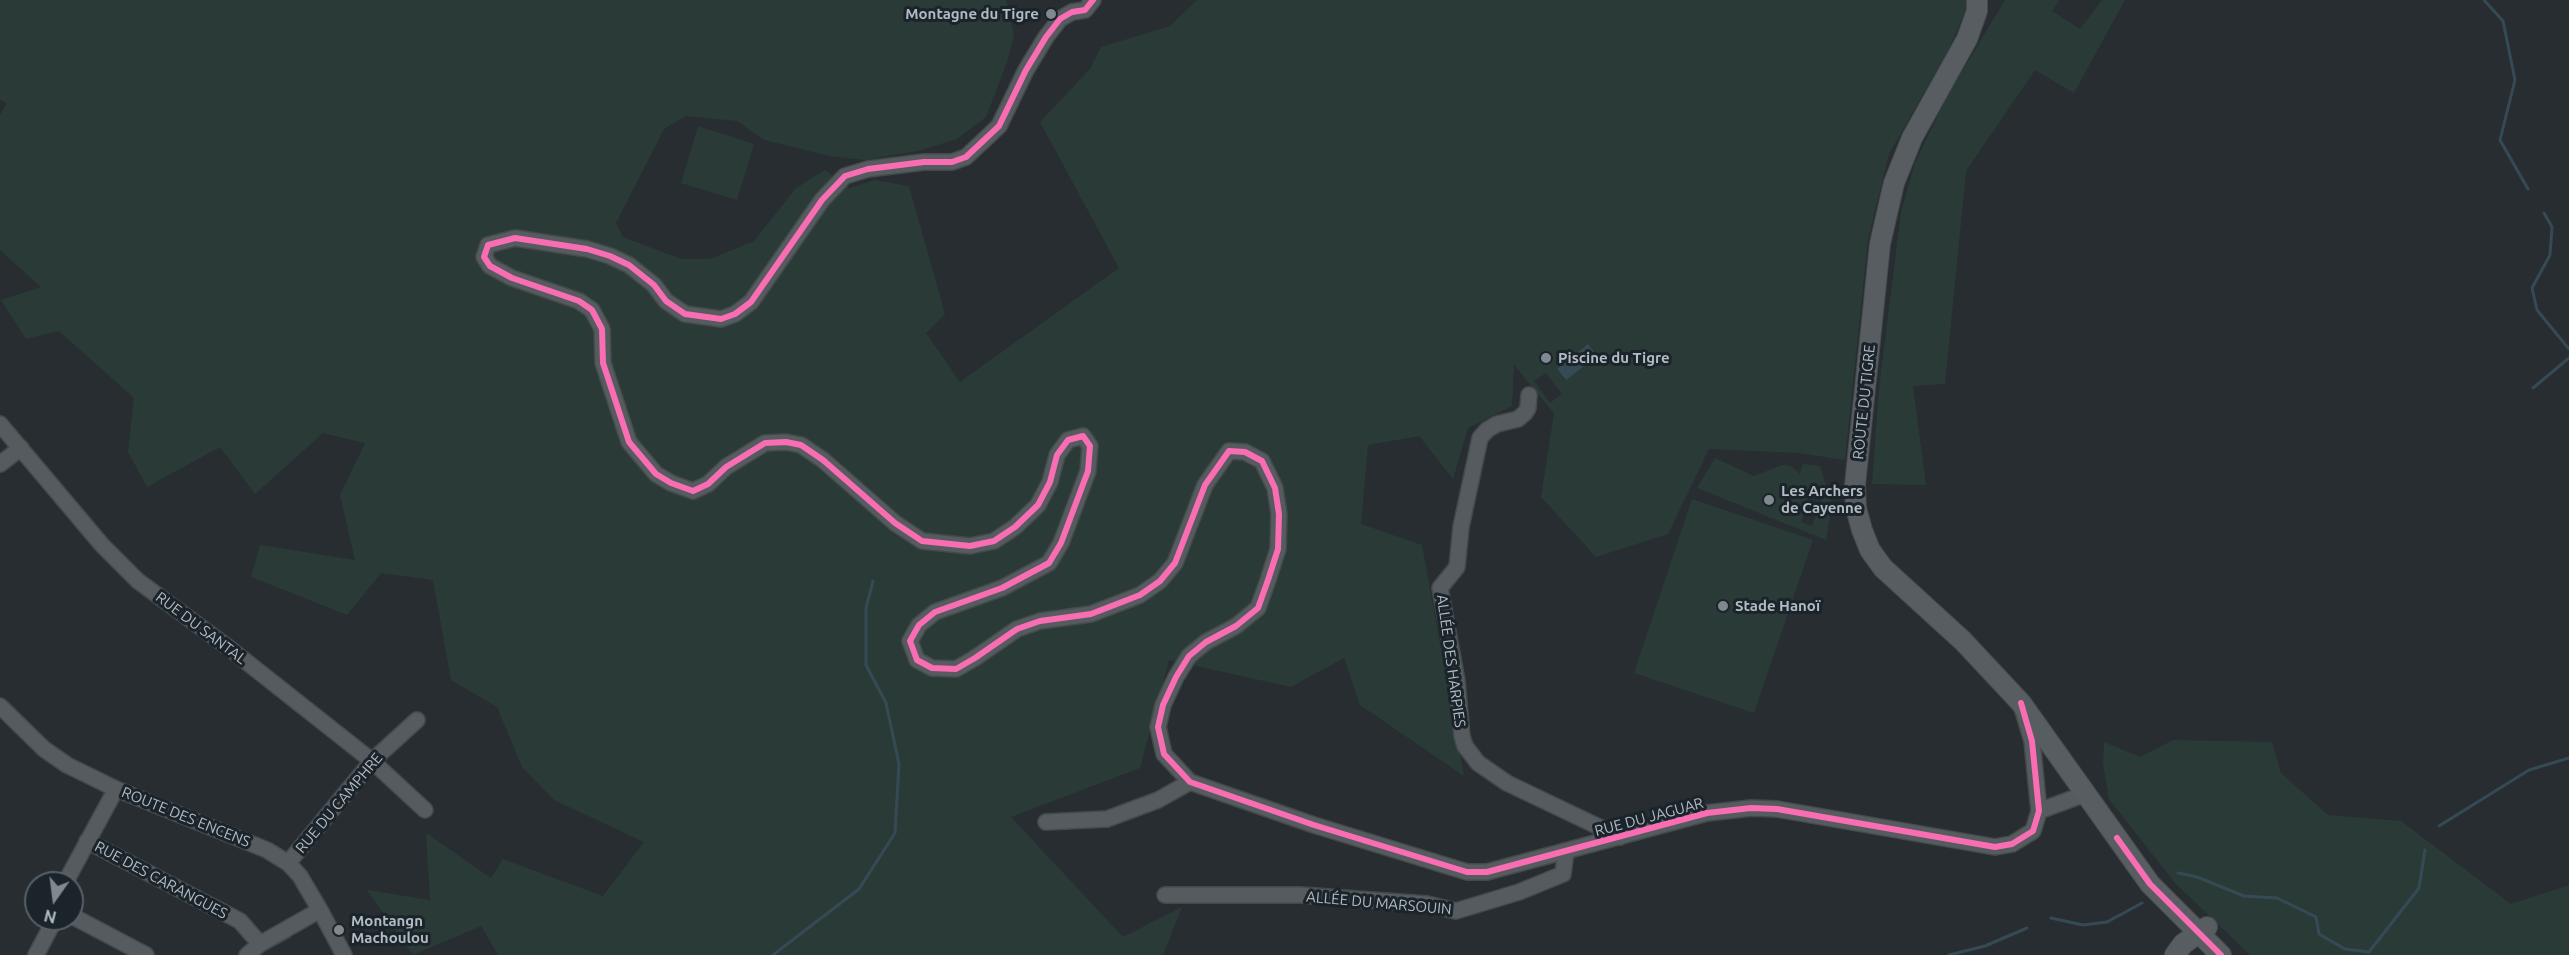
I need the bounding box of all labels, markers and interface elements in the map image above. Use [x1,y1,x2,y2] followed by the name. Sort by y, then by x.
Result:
[905,5,1039,23] place label: Montagne du Tigre
[1044,7,1058,21] marker: Montagne du Tigre
[1849,344,1879,460] street label: ROUTE DU TIGRE
[1558,349,1670,367] place label: Piscine du Tigre
[1539,351,1553,365] marker: Piscine du Tigre
[1781,482,1863,517] place label: Les Archers de Cayenne
[1762,493,1776,507] marker: Les Archers de Cayenne
[152,588,250,668] street label: RUE DU SANTAL
[1433,593,1469,729] street label: ALLÉE DES HARPIES
[1735,597,1820,615] place label: Stade Hanoï
[1716,599,1730,613] marker: Stade Hanoï
[292,749,386,857] street label: RUE DU CAMPHRE
[119,783,253,851] street label: ROUTE DES ENCENS
[1593,794,1705,840] street label: RUE DU JAGUAR
[92,837,230,923] street label: RUE DES CARANGUES
[24,871,84,931] north arrow
[1305,888,1453,918] street label: ALLÉE DU MARSOUIN
[42,906,58,927] text: N
[351,912,429,947] place label: Montangn Machoulou
[332,923,346,937] marker: Montangn Machoulou

